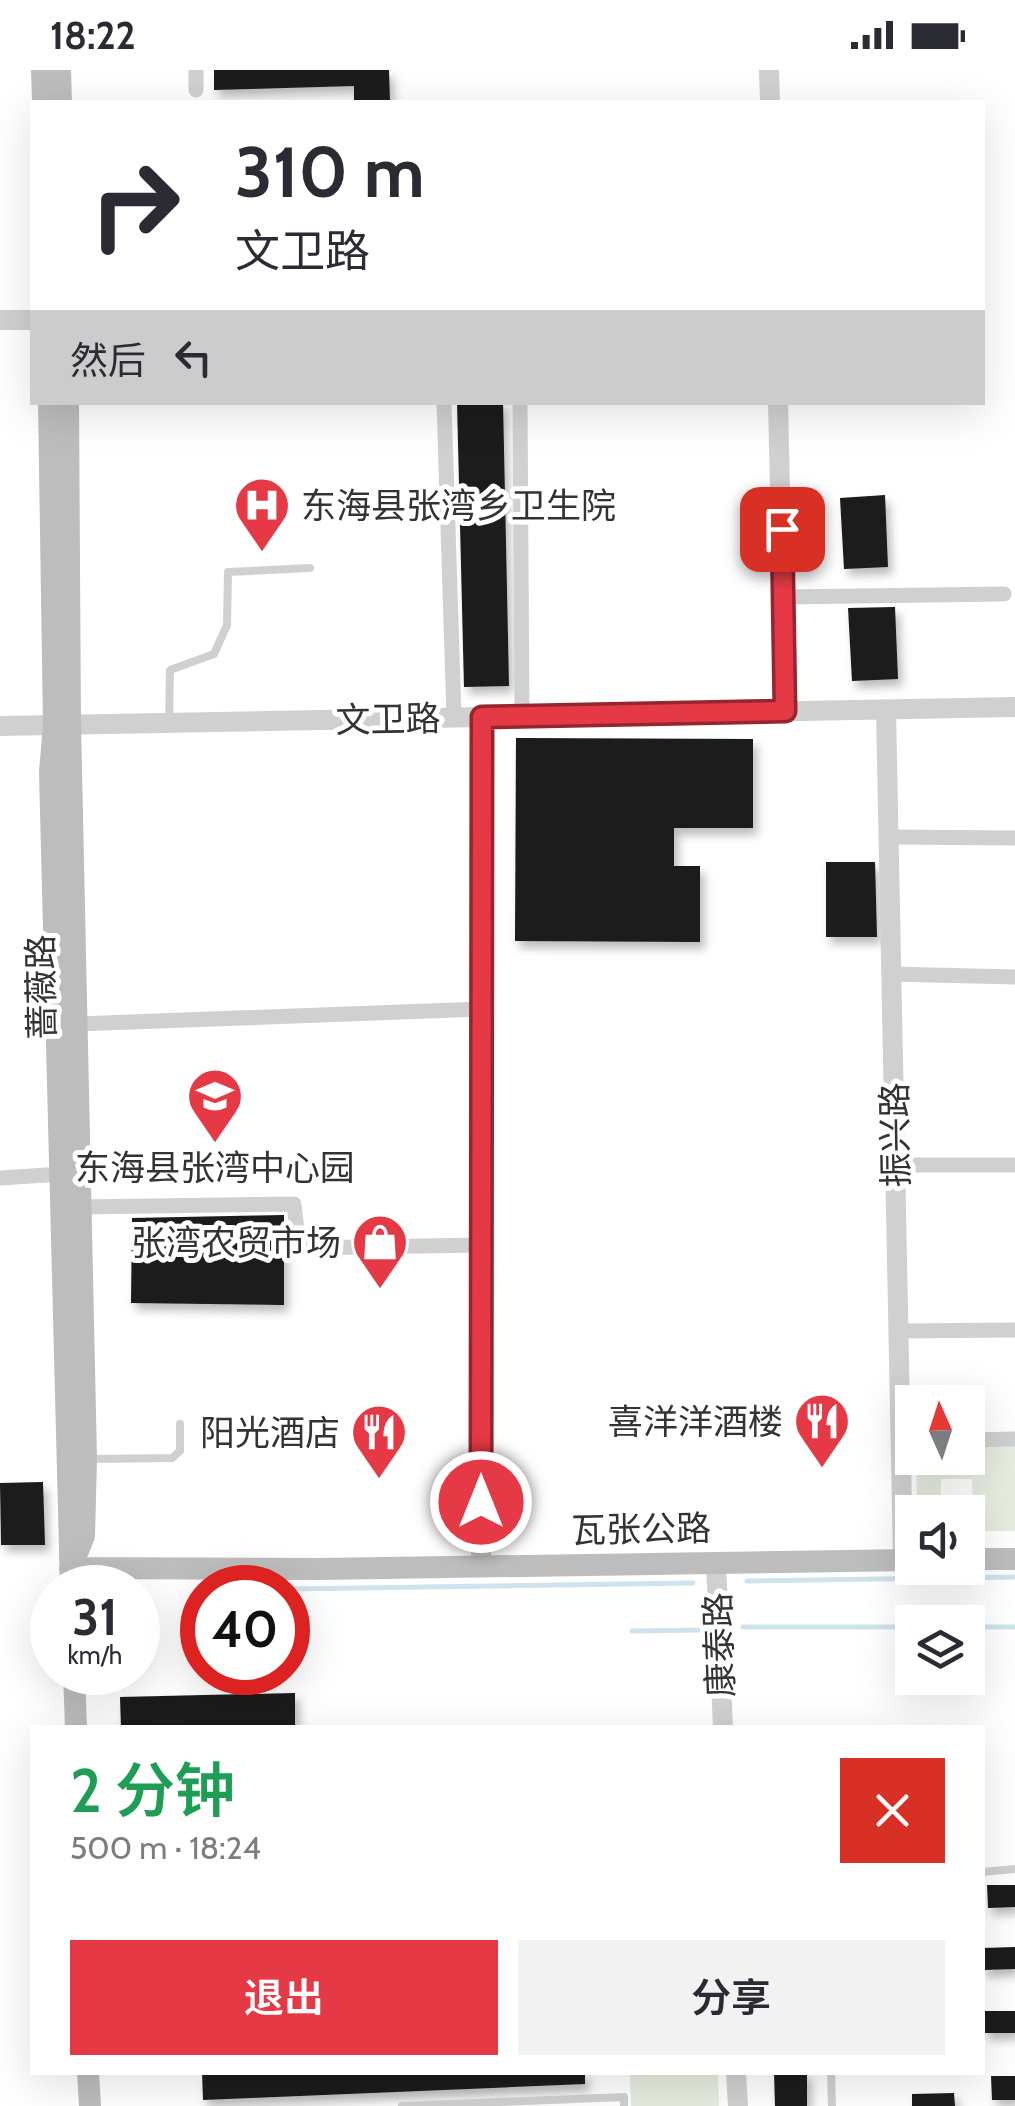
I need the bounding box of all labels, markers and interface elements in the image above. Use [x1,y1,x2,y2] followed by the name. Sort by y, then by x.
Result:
[50,12,136,59] text: 18:22
[235,129,425,215] text: 310 m
[70,140,200,270] icon: right
[235,224,370,278] text: 文卫路
[166,330,221,385] icon: left
[70,337,146,384] text: 然后
[232,475,292,554] hospital icon: 东海县张湾乡卫生院
[301,484,616,527] place label: 东海县张湾乡卫生院
[740,487,825,572] pin
[755,502,810,557] icon: arrive
[335,697,441,741] street label: 文卫路
[19,934,63,1040] street label: 蔷薇路
[185,1066,245,1145] school or university icon: 东海县张湾中心园
[873,1082,917,1188] street label: 振兴路
[75,1146,355,1189] place label: 东海县张湾中心园
[350,1212,410,1291] shop icon: 张湾农贸市场
[131,1221,341,1264] place label: 张湾农贸市场
[895,1385,985,1475] north arrow
[895,1385,985,1695] map controls
[792,1391,852,1470] restaurant icon: 喜洋洋酒楼
[608,1400,783,1443] place label: 喜洋洋酒楼
[349,1402,409,1481] restaurant icon: 阳光酒店
[200,1411,340,1454] place label: 阳光酒店
[429,1450,533,1554] position arrow
[895,1495,985,1585] button: sound
[571,1506,711,1552] street label: 瓦张公路
[180,1565,310,1695] speed limit sign: 40
[72,1587,118,1648] text: 31
[696,1592,742,1698] street label: 康泰路
[895,1605,985,1695] button: layers
[68,1640,122,1670] text: km/h
[70,1754,235,1827] text: 2 分钟
[840,1758,945,1863] button: close
[70,1828,261,1867] text: 500 m · 18:24
[70,1940,498,2055] button: 退出
[518,1940,945,2055] button: 分享

